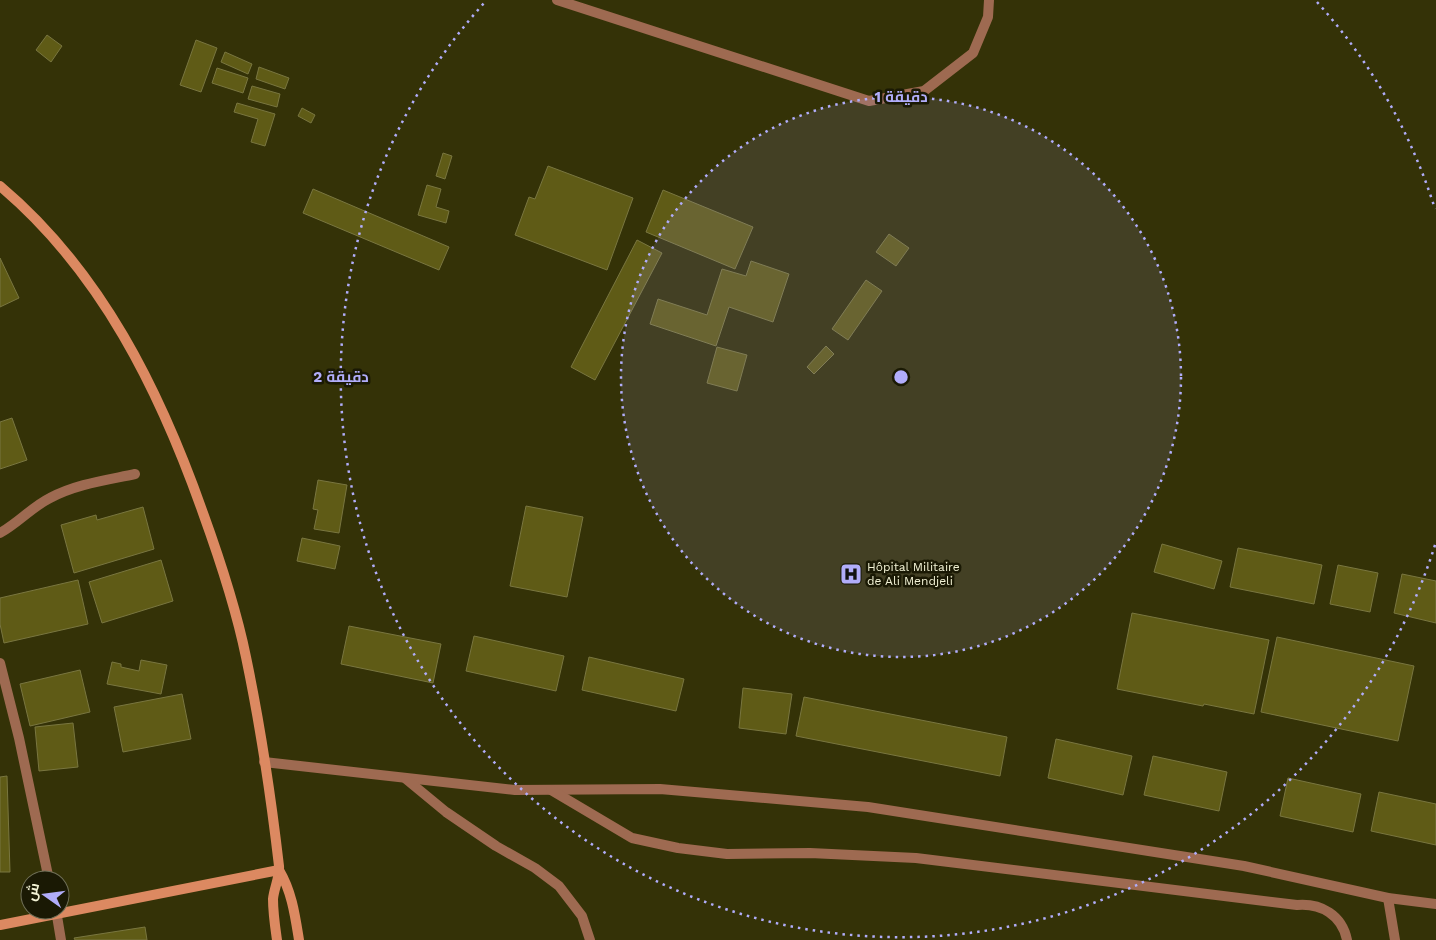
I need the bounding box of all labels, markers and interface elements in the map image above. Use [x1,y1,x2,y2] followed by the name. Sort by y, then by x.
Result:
[874,88,928,106] text: 1 دقيقة
[313,368,369,386] text: 2 دقيقة
[892,368,910,386] centre of rings
[867,560,960,588] place label: Hôpital Militaire de Ali Mendjeli
[839,562,863,586] hospital icon: Hôpital Militaire de Ali Mendjeli
[20,870,70,920] north arrow
[22,881,43,903] text: ش

